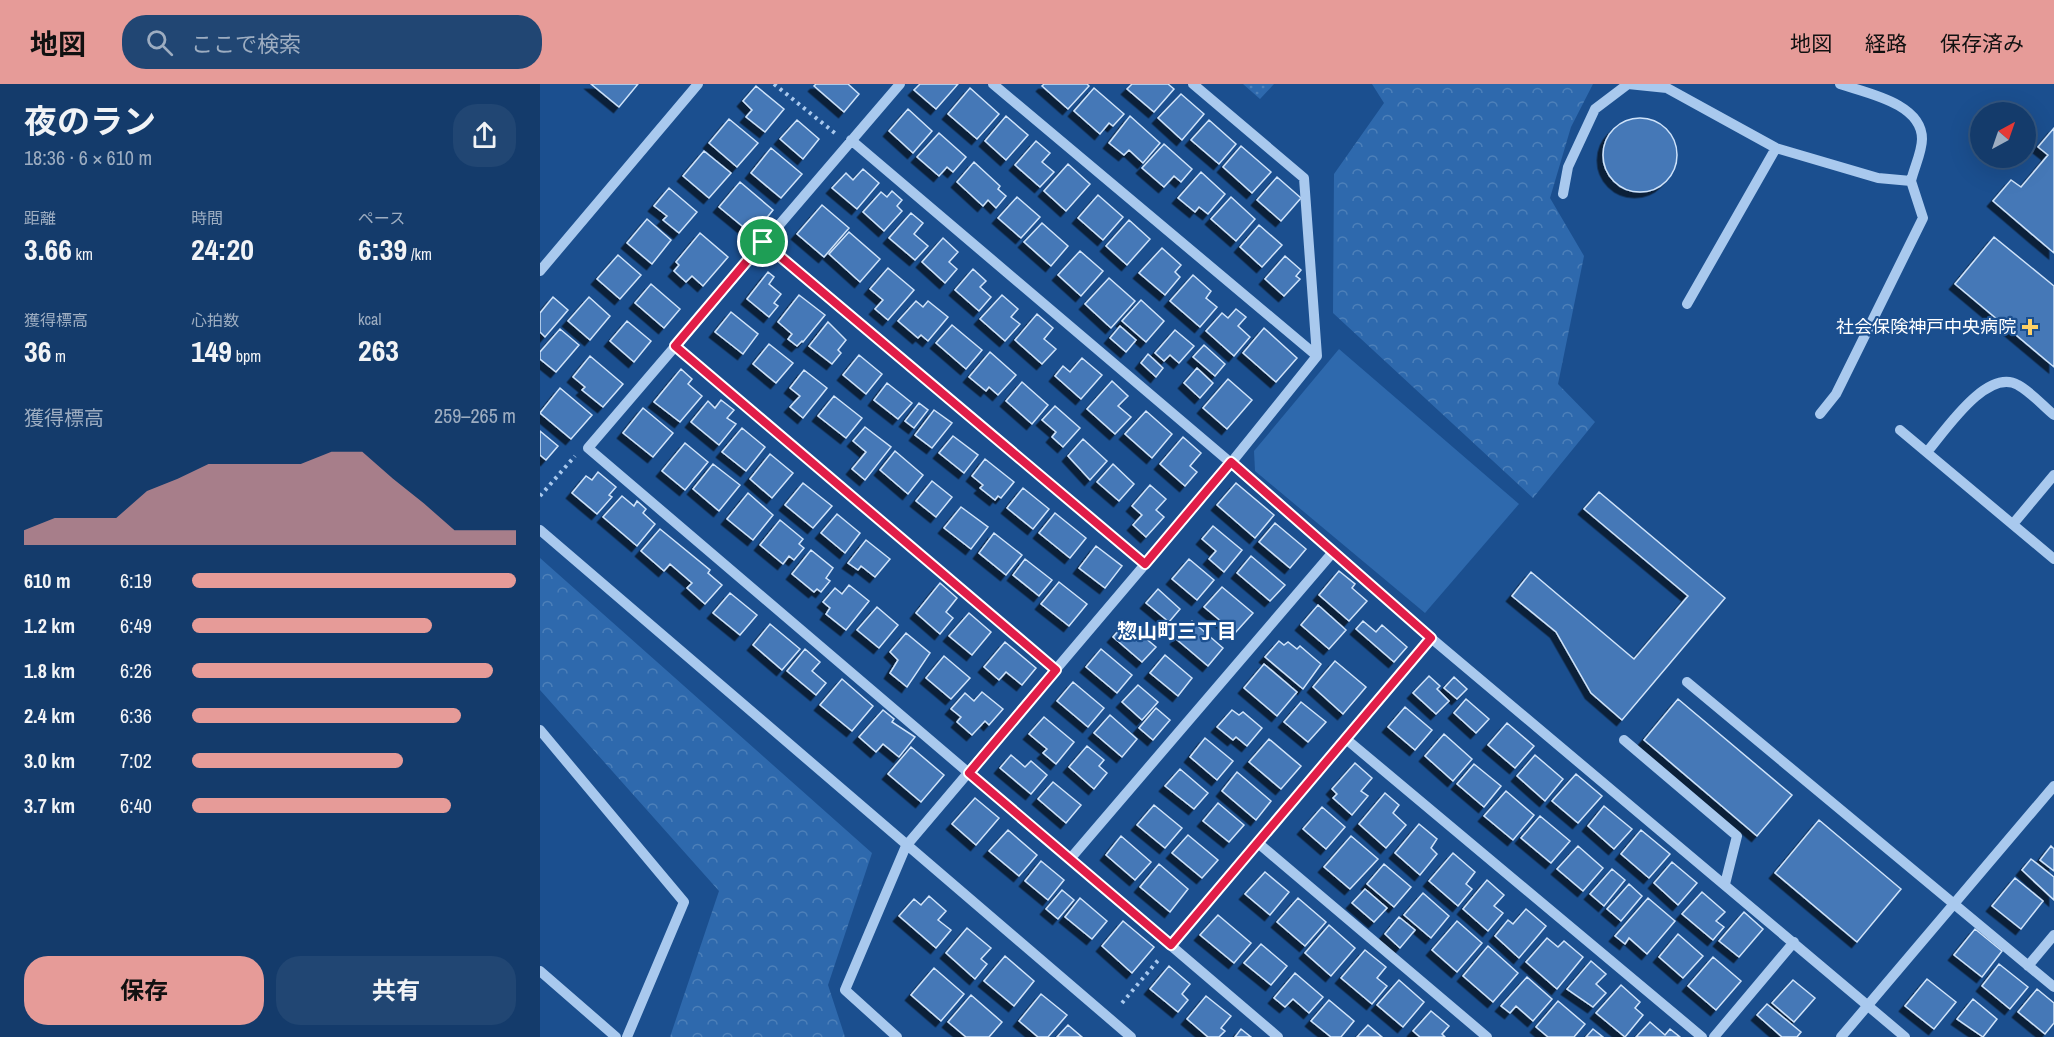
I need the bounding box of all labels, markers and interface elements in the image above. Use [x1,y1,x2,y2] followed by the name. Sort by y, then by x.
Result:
[122,15,542,69] search box
[30,25,86,63] text: 地図
[143,26,176,59] icon: search
[191,29,301,59] text: ここで検索
[1790,29,1832,58] text: 地図
[1865,29,1907,58] text: 経路
[1940,29,2024,58] text: 保存済み
[24,99,156,143] text: 夜のラン
[1970,102,2036,168] north arrow
[1970,102,2036,168] map controls
[453,104,516,167] button: share
[24,144,152,171] text: 18:36 · 6 × 610 m
[24,207,56,229] text: 距離
[191,207,223,229] text: 時間
[358,207,405,229] text: ペース
[737,216,788,267] pin
[746,225,779,258] icon: arrive
[24,229,72,269] text: 3.66
[191,229,254,269] text: 24:20
[358,229,407,269] text: 6:39
[72,243,93,265] text: km
[407,243,432,265] text: /km
[358,308,381,330] text: kcal
[24,309,88,331] text: 獲得標高
[191,309,239,331] text: 心拍数
[1836,314,2016,339] place label: 社会保険神戸中央病院
[2021,318,2039,336] marker: 社会保険神戸中央病院
[358,330,399,370] text: 263
[24,331,51,371] text: 36
[191,331,232,371] text: 149
[51,345,66,367] text: m
[232,345,261,367] text: bpm
[434,402,516,429] text: 259–265 m
[24,404,104,431] text: 獲得標高
[24,567,71,594] text: 610 m
[120,567,152,594] text: 6:19
[24,612,75,639] text: 1.2 km
[120,612,152,639] text: 6:49
[1117,617,1237,644] district label: 惣山町三丁目
[24,657,75,684] text: 1.8 km
[120,657,152,684] text: 6:26
[24,702,75,729] text: 2.4 km
[120,702,152,729] text: 6:36
[24,747,75,774] text: 3.0 km
[120,747,152,774] text: 7:02
[24,792,75,819] text: 3.7 km
[120,792,152,819] text: 6:40
[24,956,264,1025] button: 保存
[276,956,516,1025] button: 共有

